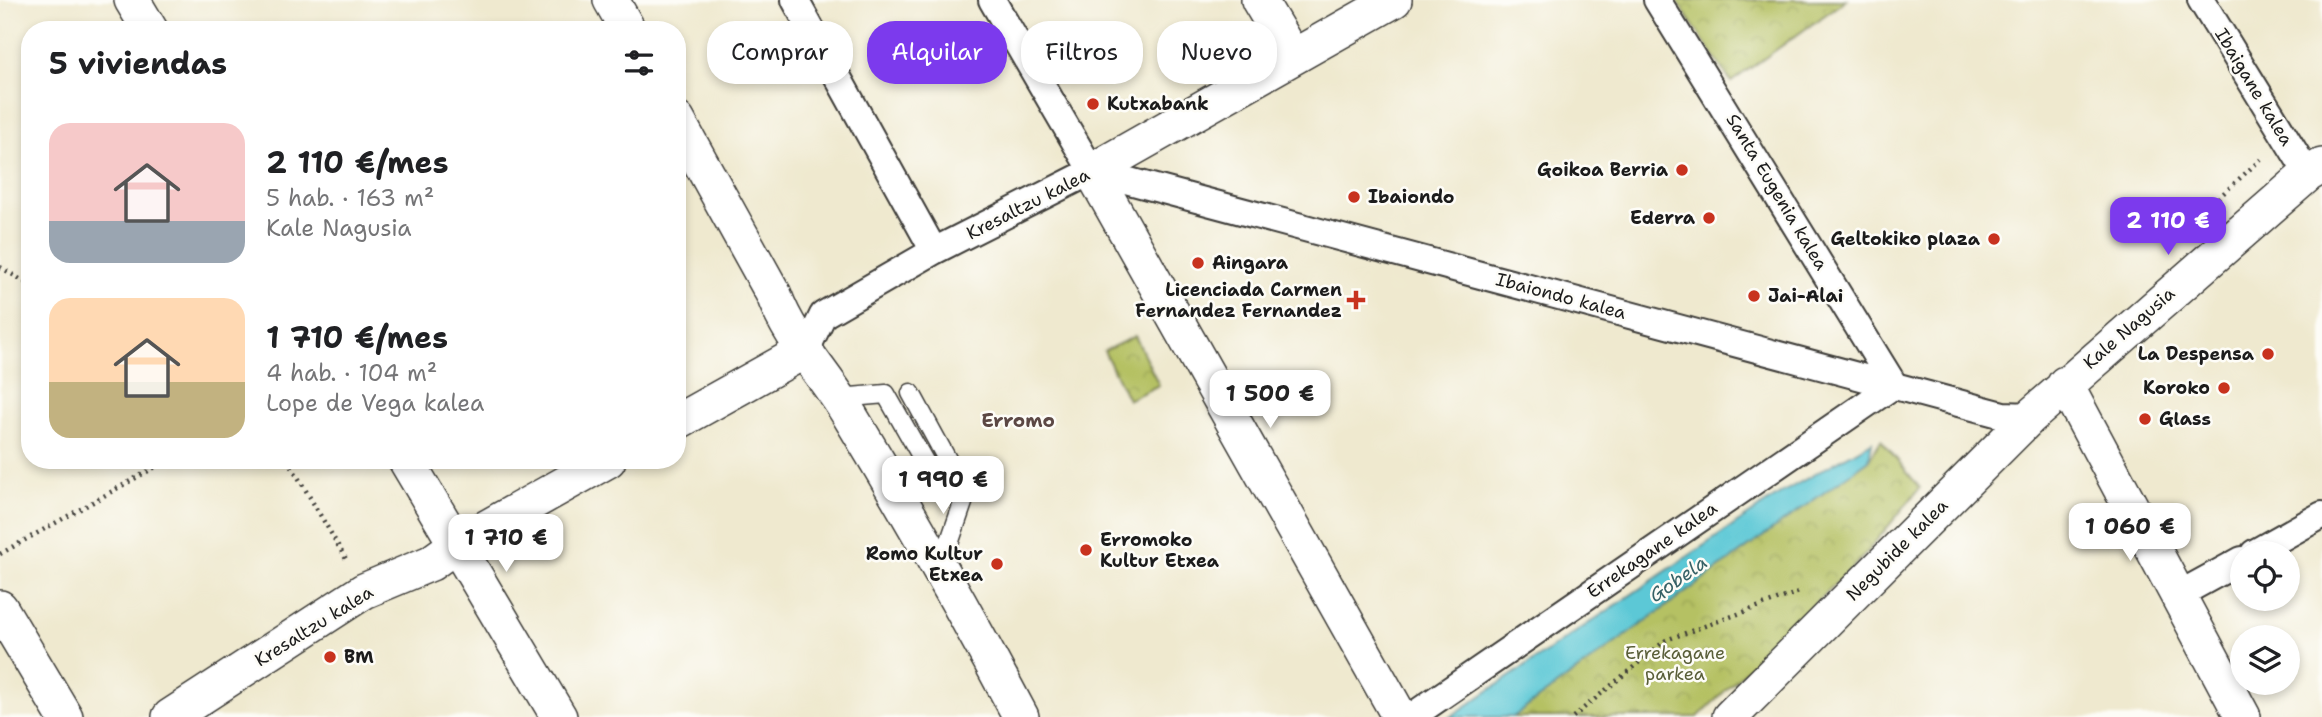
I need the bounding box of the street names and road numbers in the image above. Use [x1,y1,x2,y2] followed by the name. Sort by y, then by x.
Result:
[2209,24,2299,150] street label: Ibaigane kalea
[1721,109,1833,275] street label: Santa Eugenia kalea
[962,163,1094,245] street label: Kresaltzu kalea
[1493,267,1629,325] street label: Ibaiondo kalea
[2078,282,2180,374] street label: Kale Nagusia
[1841,494,1953,606] street label: Negubide kalea
[1582,496,1722,604] street label: Errekagane kalea
[250,580,378,672] street label: Kresaltzu kalea

